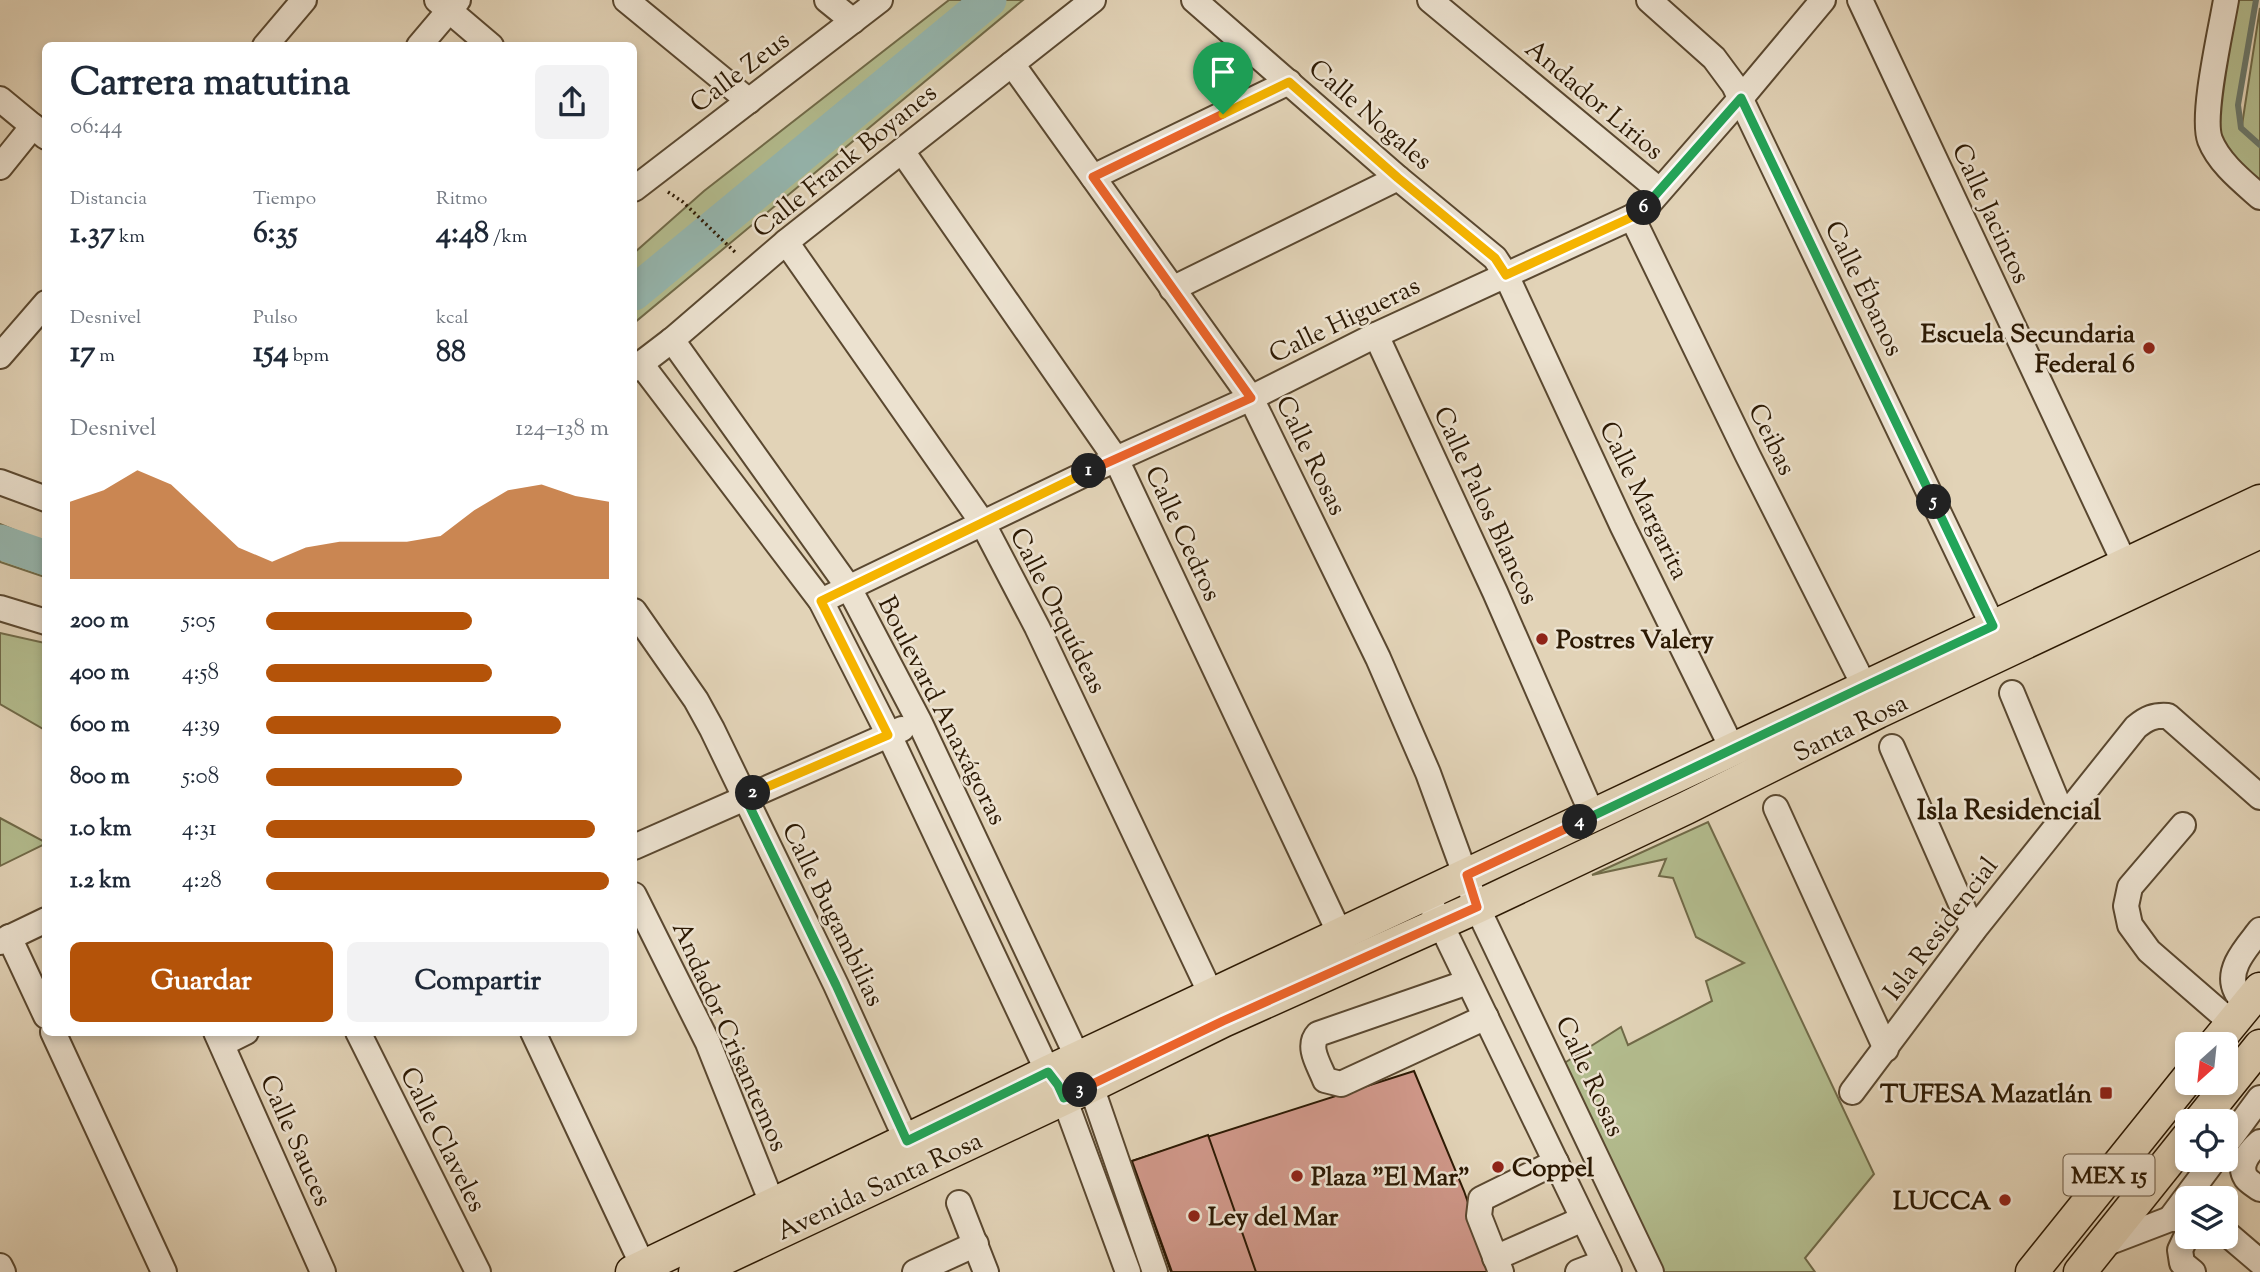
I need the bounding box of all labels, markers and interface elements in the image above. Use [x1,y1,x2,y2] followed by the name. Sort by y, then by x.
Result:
[683,23,798,123] street label: Calle Zeus
[1516,32,1671,170] street label: Andador Lirios
[1193,42,1253,114] pin
[1299,52,1439,180] street label: Calle Nogales
[1204,53,1242,91] icon: arrive
[70,58,350,112] text: Carrera matutina
[535,65,609,139] button: share
[746,76,946,248] street label: Calle Frank Boyanes
[70,111,123,144] text: 06:44
[1941,138,2038,290] street label: Calle Jacintos
[70,186,147,213] text: Distancia
[253,186,316,213] text: Tiempo
[436,186,487,213] text: Ritmo
[1626,190,1662,226] pin: 6
[1639,194,1648,221] text: 6
[70,213,115,256] text: 1.37
[253,213,298,256] text: 6:35
[436,213,489,256] text: 4:48
[1814,215,1911,363] street label: Calle Ébanos
[115,224,145,251] text: km
[489,224,527,251] text: /km
[1263,269,1427,374] street label: Calle Higueras
[70,305,141,332] text: Desnivel
[253,305,298,332] text: Pulso
[436,305,469,332] text: kcal
[1921,317,2135,384] place label: Escuela Secundaria Federal 6
[70,332,95,375] text: 17
[253,332,289,375] text: 154
[436,332,466,375] text: 88
[2141,340,2157,356] marker: Escuela Secundaria Federal 6
[95,343,115,370] text: m
[289,343,329,370] text: bpm
[1265,390,1355,522] street label: Calle Rosas
[1737,398,1804,482] street label: Ceibas
[1423,401,1547,611] street label: Calle Palos Blancos
[70,413,156,446] text: Desnivel
[515,413,609,446] text: 124–138 m
[1588,416,1697,586] street label: Calle Margarita
[1072,454,1106,489] pin: 1
[1085,457,1092,484] text: 1
[1134,460,1229,608] street label: Calle Cedros
[1916,484,1952,520] pin: 5
[1930,488,1937,515] text: 5
[999,522,1114,700] street label: Calle Orquídeas
[867,590,1015,832] street label: Boulevard Anaxágoras
[70,605,129,638] text: 200 m
[182,605,216,638] text: 5:05
[1556,623,1714,660] place label: Postres Valery
[1534,631,1550,647] marker: Postres Valery
[70,657,130,690] text: 400 m
[182,657,219,690] text: 4:58
[1788,686,1915,773] street label: Santa Rosa
[70,709,130,742] text: 600 m
[182,709,220,742] text: 4:39
[70,761,130,794] text: 800 m
[182,761,219,794] text: 5:08
[736,776,770,810] pin: 2
[748,779,757,806] text: 2
[1917,792,2101,832] district label: Isla Residencial
[1562,804,1598,840] pin: 4
[1575,808,1584,835] text: 4
[70,813,132,846] text: 1.0 km
[182,813,217,846] text: 4:31
[771,817,892,1013] street label: Calle Bugambilias
[1876,850,2008,1009] street label: Isla Residencial
[70,865,131,898] text: 1.2 km
[182,865,222,898] text: 4:28
[661,916,796,1158] street label: Andador Crisantemos
[70,942,333,1022] button: Guardar
[347,942,609,1022] button: Compartir
[1545,1011,1633,1143] street label: Calle Rosas
[2175,1032,2238,1096] north arrow
[2175,1032,2238,1249] map controls
[389,1061,494,1219] street label: Calle Claveles
[249,1069,340,1213] street label: Calle Sauces
[1062,1072,1098,1108] pin: 3
[1076,1076,1083,1103] text: 3
[1880,1077,2093,1114] place label: TUFESA Mazatlán
[2098,1085,2114,1101] marker: TUFESA Mazatlán
[2175,1109,2238,1172] button: locate
[771,1123,989,1251] street label: Avenida Santa Rosa
[1512,1151,1595,1188] place label: Coppel
[2064,1154,2154,1196] road number: MEX 15
[1490,1159,1506,1175] marker: Coppel
[1311,1160,1470,1197] place label: Plaza "El Mar"
[1289,1168,1305,1184] marker: Plaza "El Mar"
[1893,1184,1992,1221] place label: LUCCA
[2175,1186,2238,1249] button: layers
[1997,1192,2013,1208] marker: LUCCA
[1208,1200,1339,1237] place label: Ley del Mar
[1186,1208,1202,1224] marker: Ley del Mar

